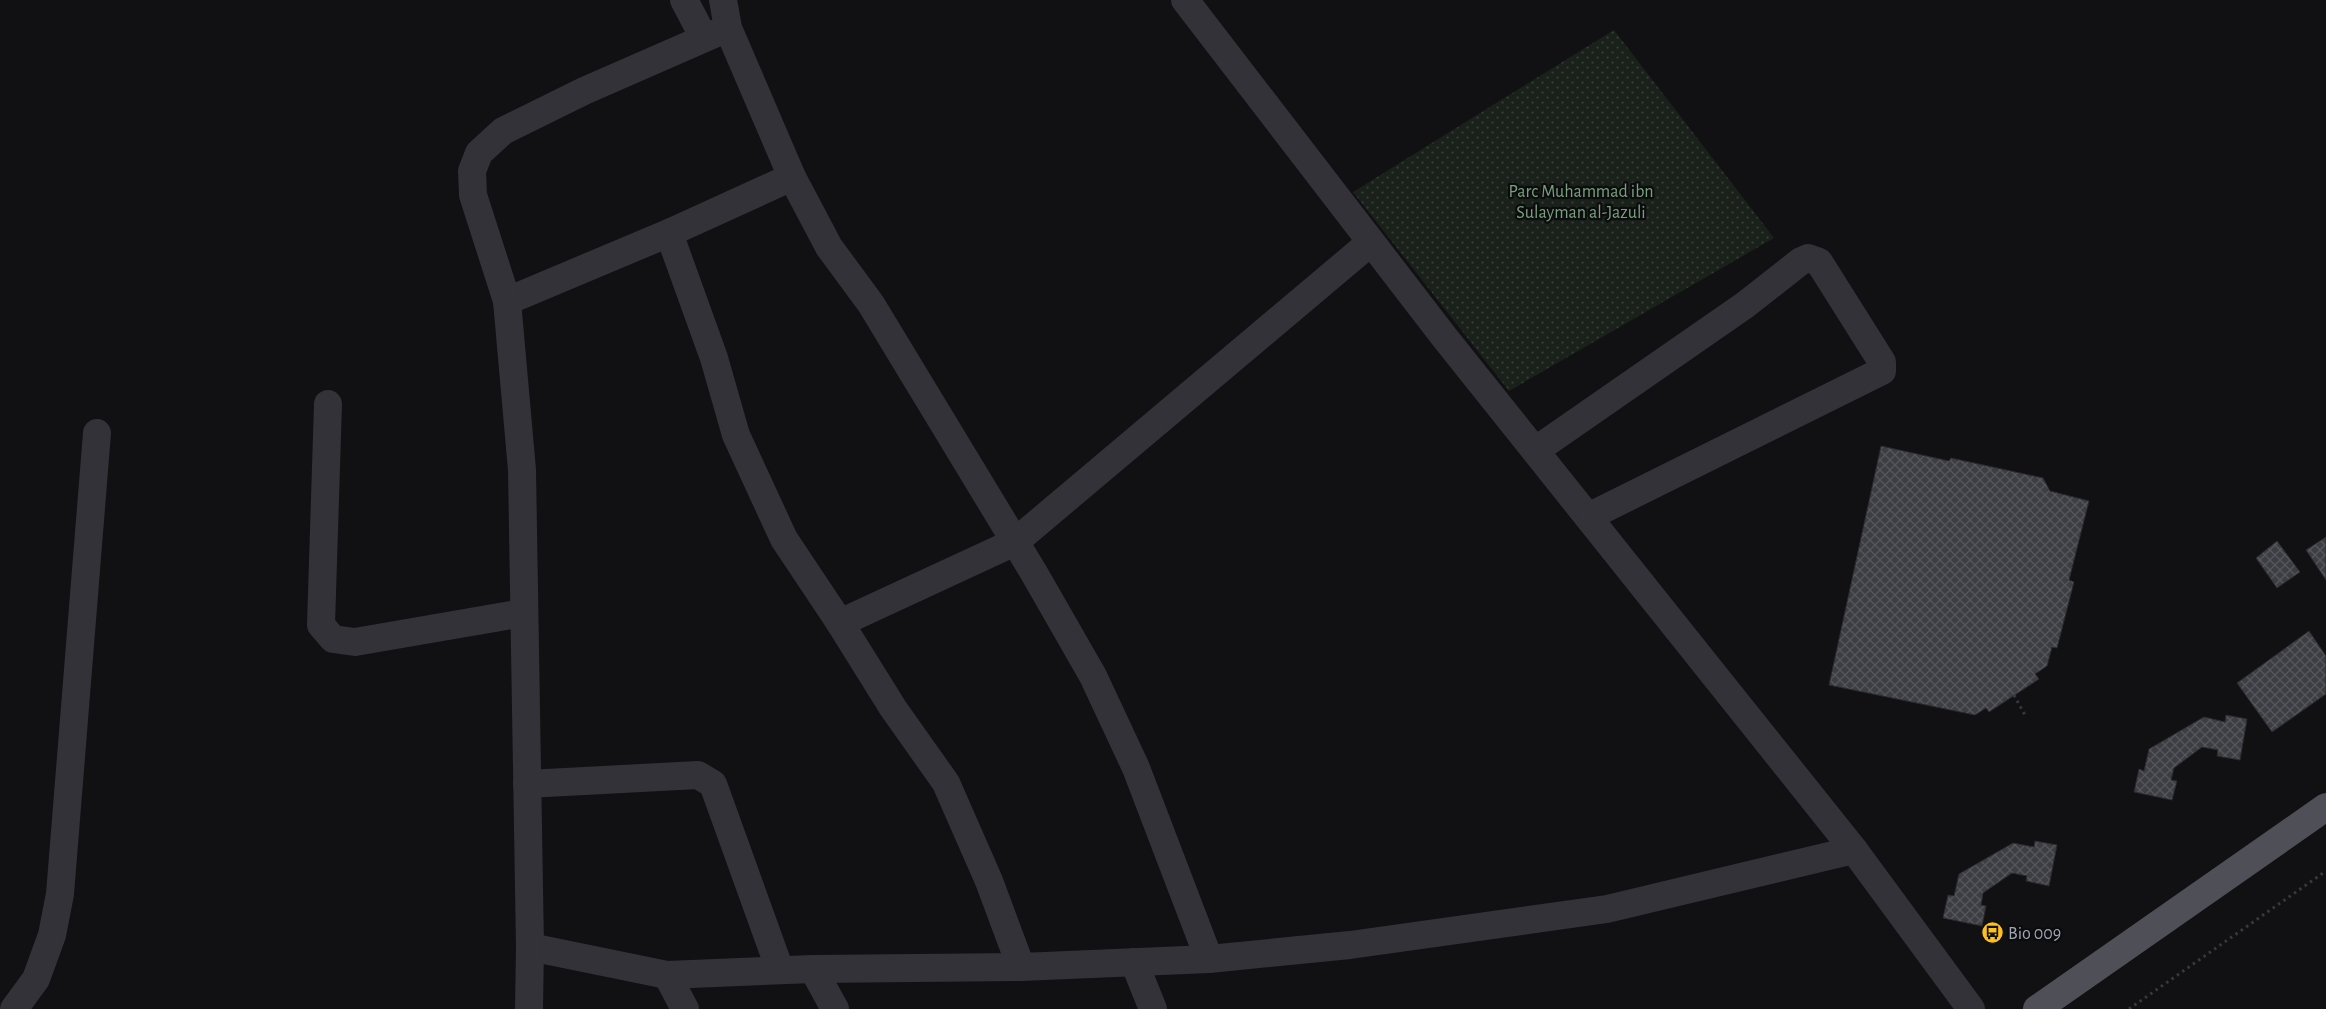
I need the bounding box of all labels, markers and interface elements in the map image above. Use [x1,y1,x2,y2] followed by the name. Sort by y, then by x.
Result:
[1508,183,1654,222] park label: Parc Muhammad ibn Sulayman al-Jazuli
[1980,921,2004,945] bus stop icon: Bio 009
[2008,925,2061,943] place label: Bio 009

